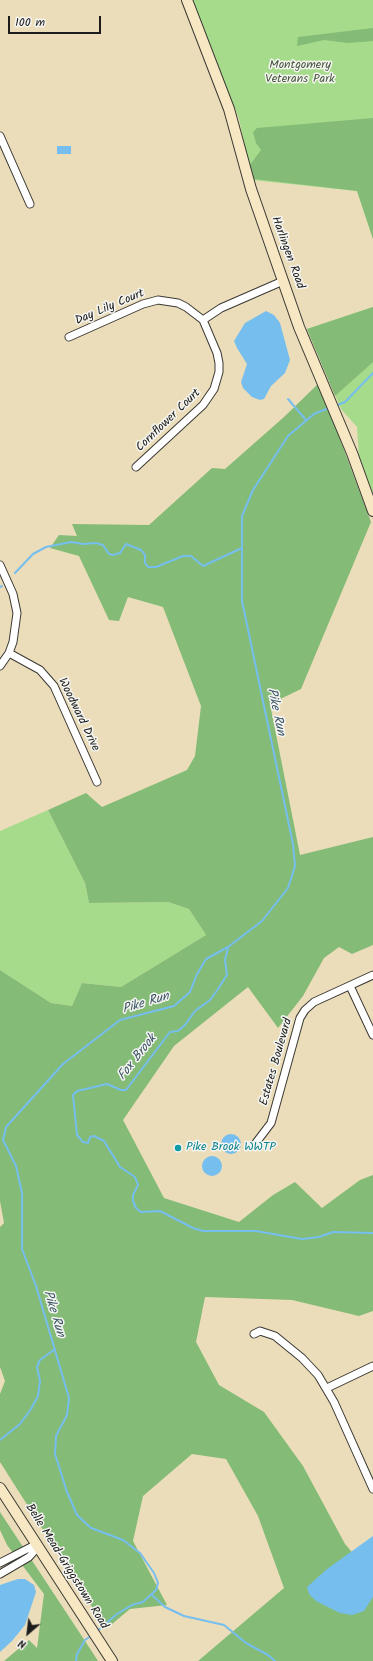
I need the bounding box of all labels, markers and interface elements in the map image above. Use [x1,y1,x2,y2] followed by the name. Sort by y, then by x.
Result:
[10,8,103,34] scale bar
[15,13,45,32] text: 100 m
[265,59,335,87] park label: Montgomery Veterans Park
[267,215,307,291] street label: Harlingen Road
[73,287,147,329] street label: Day Lily Court
[134,387,204,455] street label: Cornflower Court
[54,676,102,754] street label: Woodward Drive
[262,687,288,737] water label: Pike Run
[121,990,171,1018] water label: Pike Run
[258,1017,296,1107] street label: Estates Boulevard
[115,1032,161,1084] water label: Fox Brook
[186,1141,276,1155] place label: Pike Brook WWTP
[173,1143,183,1153] marker: Pike Brook WWTP
[39,1289,67,1339] water label: Pike Run
[21,1502,111,1632] street label: Belle Mead-Griggstown Road
[8,1613,48,1653] north arrow
[15,1634,30,1653] text: N

